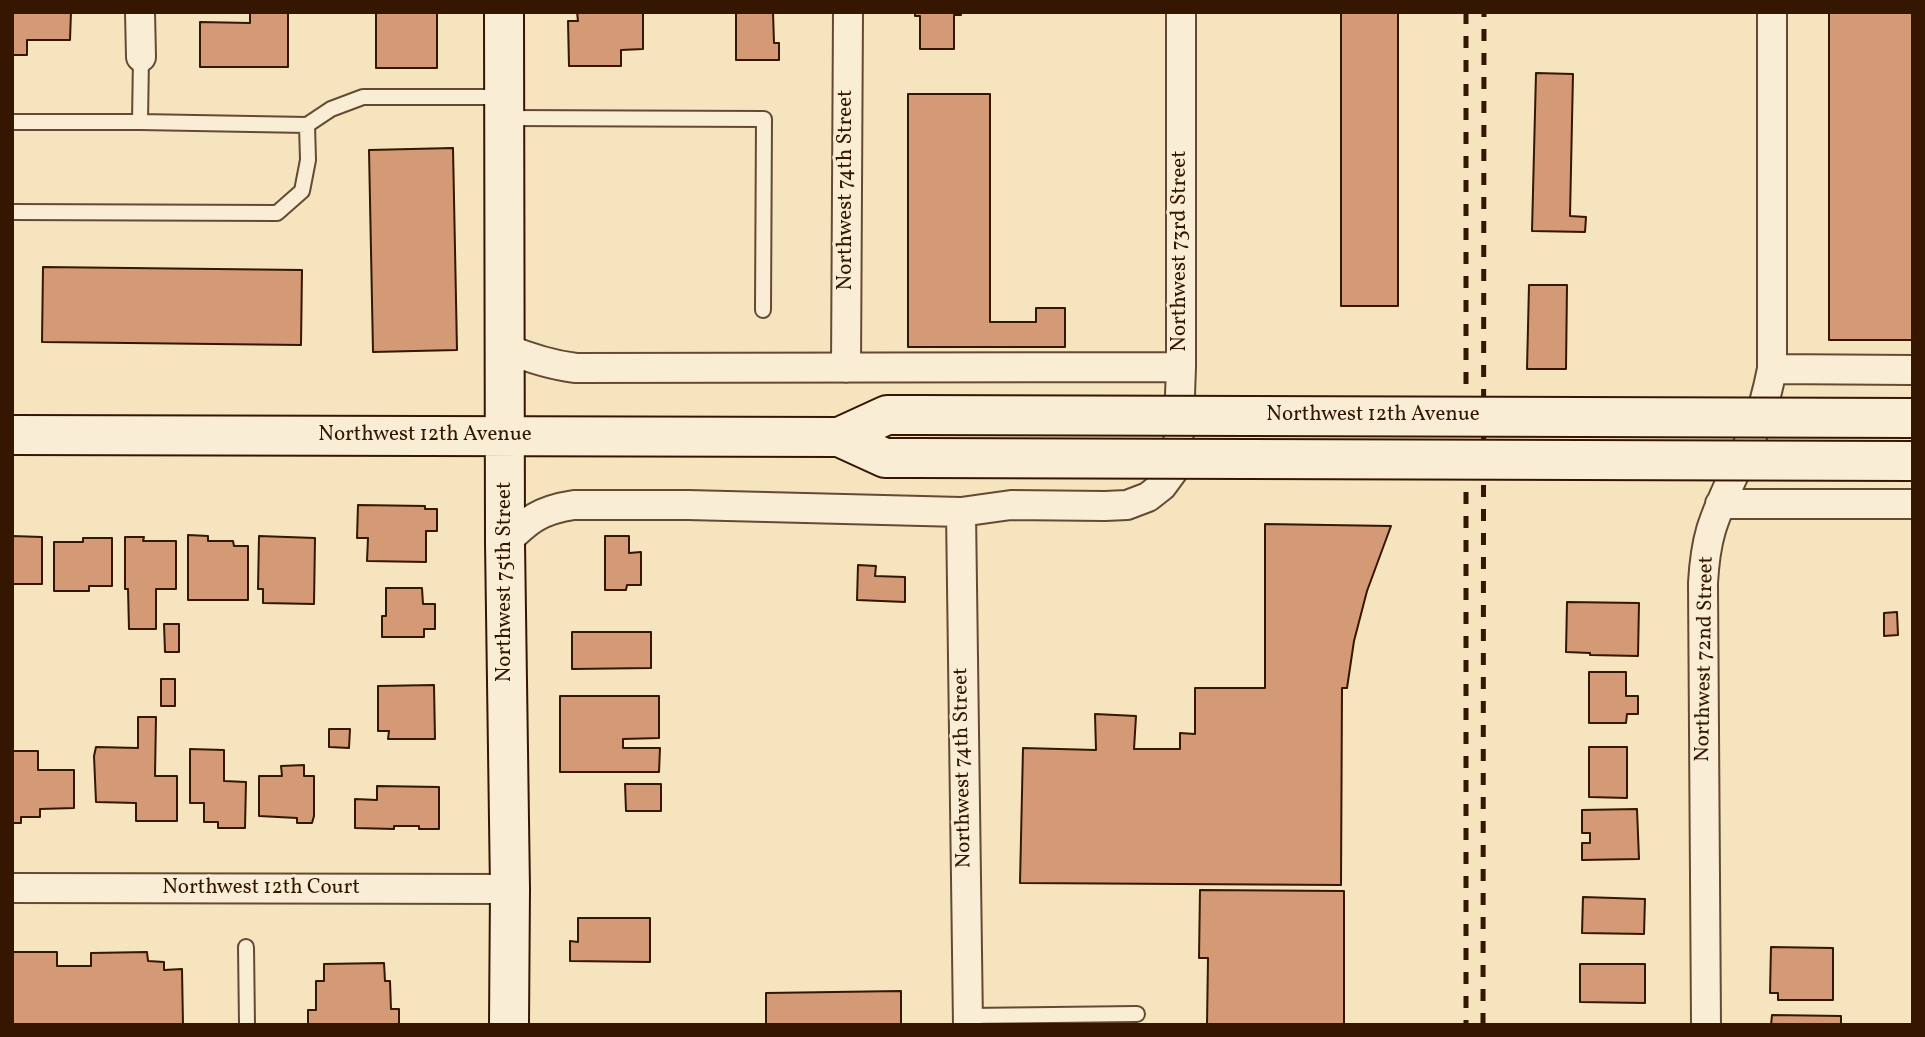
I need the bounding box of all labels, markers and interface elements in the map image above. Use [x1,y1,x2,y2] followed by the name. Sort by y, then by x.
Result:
[834,90,860,290] street label: Northwest 74th Street
[1168,150,1194,352] street label: Northwest 73rd Street
[1266,403,1480,429] street label: Northwest 12th Avenue
[318,423,532,449] street label: Northwest 12th Avenue
[493,482,519,682] street label: Northwest 75th Street
[1692,556,1720,762] street label: Northwest 72nd Street
[950,667,978,869] street label: Northwest 74th Street
[162,876,360,902] street label: Northwest 12th Court

